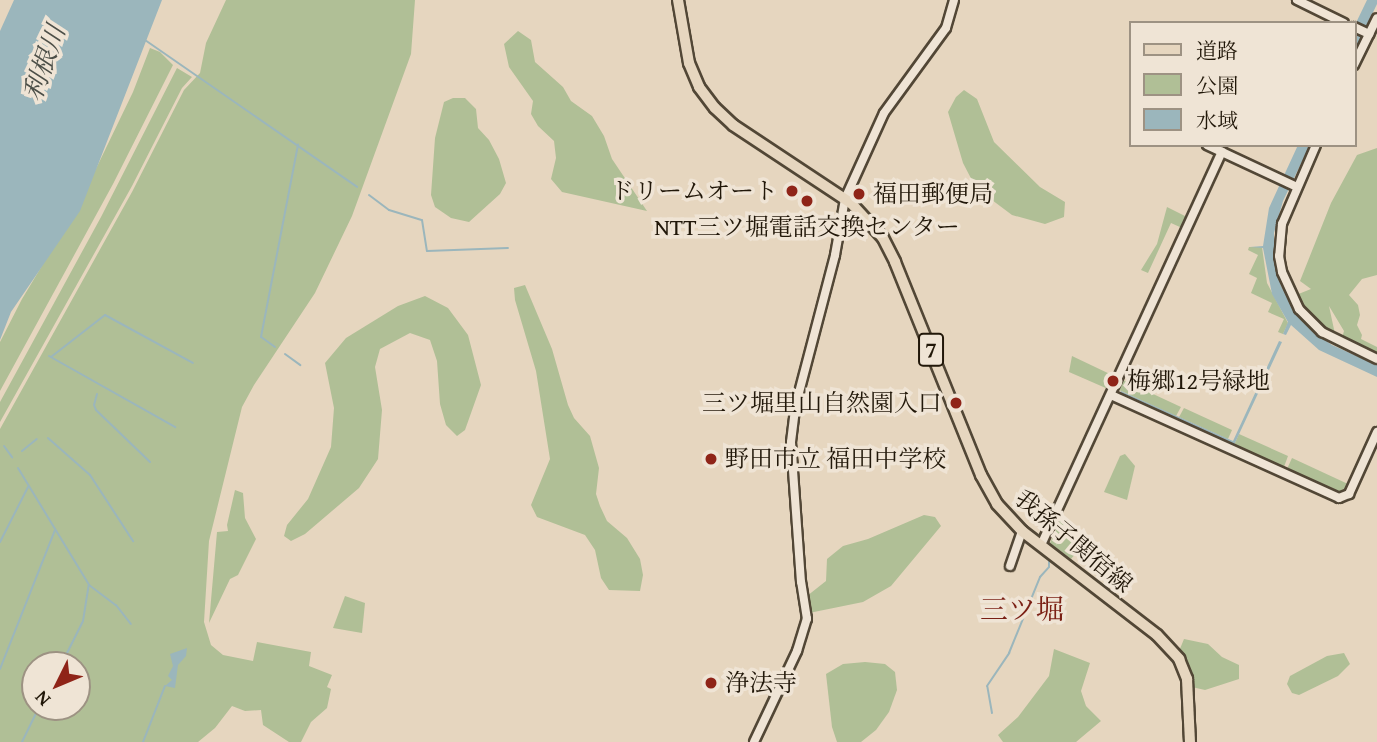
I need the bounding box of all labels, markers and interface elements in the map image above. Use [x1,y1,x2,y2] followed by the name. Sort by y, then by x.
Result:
[17,21,71,105] water label: 利根川
[1128,21,1356,147] legend
[1196,35,1238,66] text: 道路
[1196,70,1238,101] text: 公園
[1196,105,1238,136] text: 水域
[610,177,778,205] place label: ドリームオート
[873,180,993,208] place label: 福田郵便局
[784,183,800,199] marker: ドリームオート
[851,186,867,202] marker: 福田郵便局
[799,193,815,209] marker: NTT三ツ堀電話交換センター
[654,213,960,241] place label: NTT三ツ堀電話交換センター
[917,330,945,370] road number: 7
[1127,367,1270,395] place label: 梅郷12号緑地
[1105,373,1121,389] marker: 梅郷12号緑地
[702,389,942,417] place label: 三ツ堀里山自然園入口
[948,395,964,411] marker: 三ツ堀里山自然園入口
[725,445,946,473] place label: 野田市立 福田中学校
[703,451,719,467] marker: 野田市立 福田中学校
[1010,484,1138,598] street label: 我孫子関宿線
[980,592,1064,626] district label: 三ツ堀
[21,651,91,721] north arrow
[725,669,797,697] place label: 浄法寺
[703,675,719,691] marker: 浄法寺
[28,685,57,713] text: N

